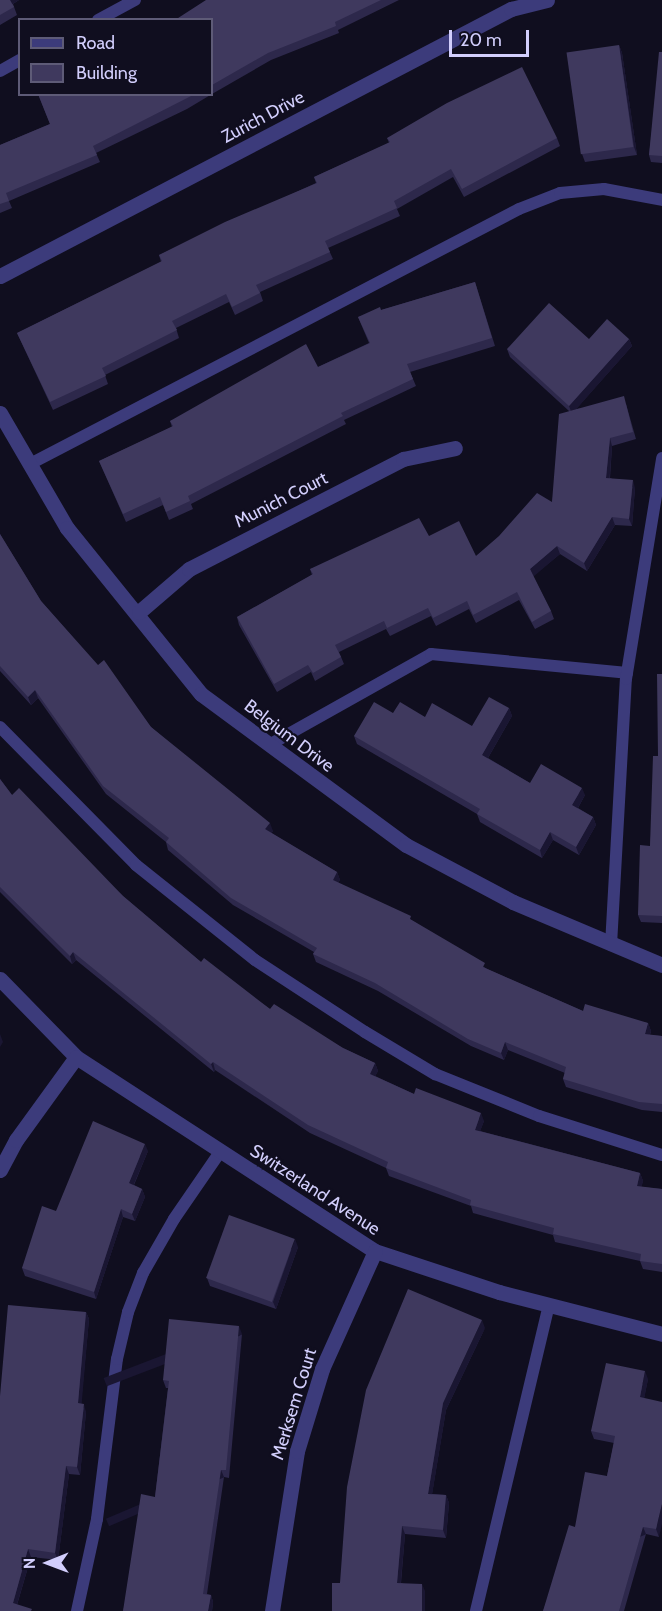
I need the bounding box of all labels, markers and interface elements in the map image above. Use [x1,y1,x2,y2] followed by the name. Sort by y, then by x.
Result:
[18,18,213,96] legend
[452,18,532,56] scale bar
[460,29,502,51] text: 20 m
[76,32,115,54] text: Road
[76,62,137,84] text: Building
[218,86,308,148] street label: Zurich Drive
[231,467,331,533] street label: Munich Court
[240,695,338,777] street label: Belgium Drive
[246,1140,384,1240] street label: Switzerland Avenue
[267,1345,321,1463] street label: Merksem Court
[18,1533,78,1593] north arrow
[20,1558,39,1569] text: N

